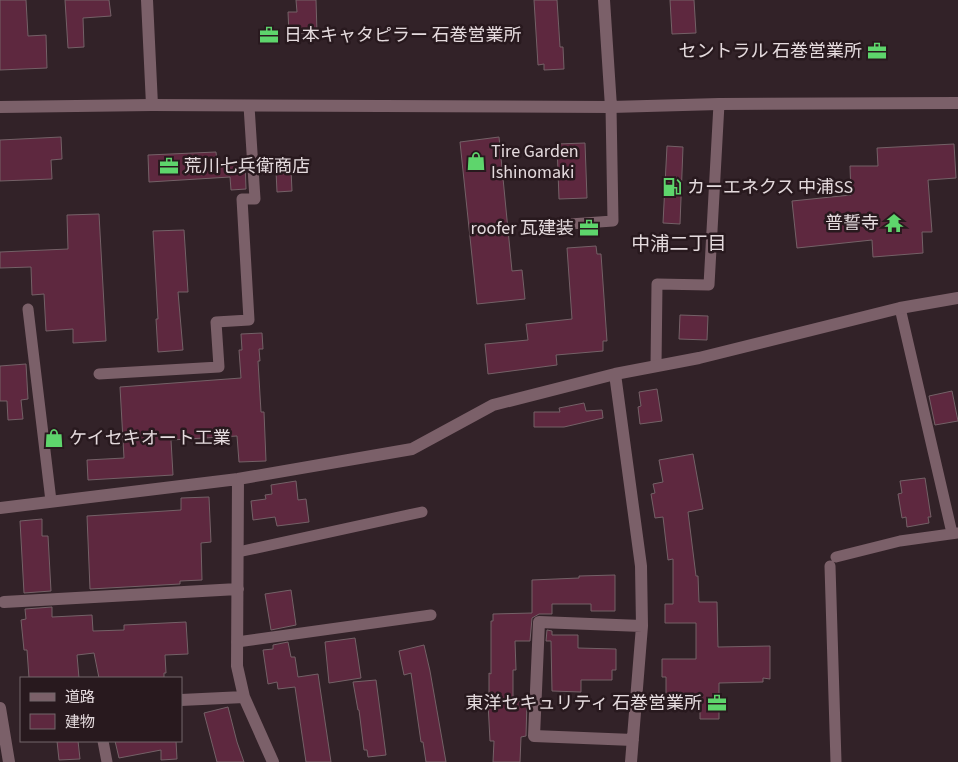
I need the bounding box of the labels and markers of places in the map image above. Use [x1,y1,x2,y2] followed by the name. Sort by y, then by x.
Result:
[284,23,522,48] place label: 日本キャタピラー 石巻営業所
[258,24,280,46] office icon: 日本キャタピラー 石巻営業所
[678,39,862,64] place label: セントラル 石巻営業所
[866,40,888,62] office icon: セントラル 石巻営業所
[491,139,579,185] place label: Tire Garden Ishinomaki
[465,150,487,172] shop icon: Tire Garden Ishinomaki
[184,154,310,179] place label: 荒川七兵衛商店
[158,155,180,177] office icon: 荒川七兵衛商店
[687,175,853,200] place label: カーエネクス 中浦SS
[661,176,683,198] fuel station icon: カーエネクス 中浦SS
[825,211,879,236] place label: 普誓寺
[883,212,905,234] temple icon: 普誓寺
[471,216,574,241] place label: roofer 瓦建装
[578,217,600,239] office icon: roofer 瓦建装
[69,426,231,451] place label: ケイセキオート工業
[43,427,65,449] shop icon: ケイセキオート工業
[465,691,702,716] place label: 東洋セキュリティ 石巻営業所
[706,692,728,714] office icon: 東洋セキュリティ 石巻営業所

